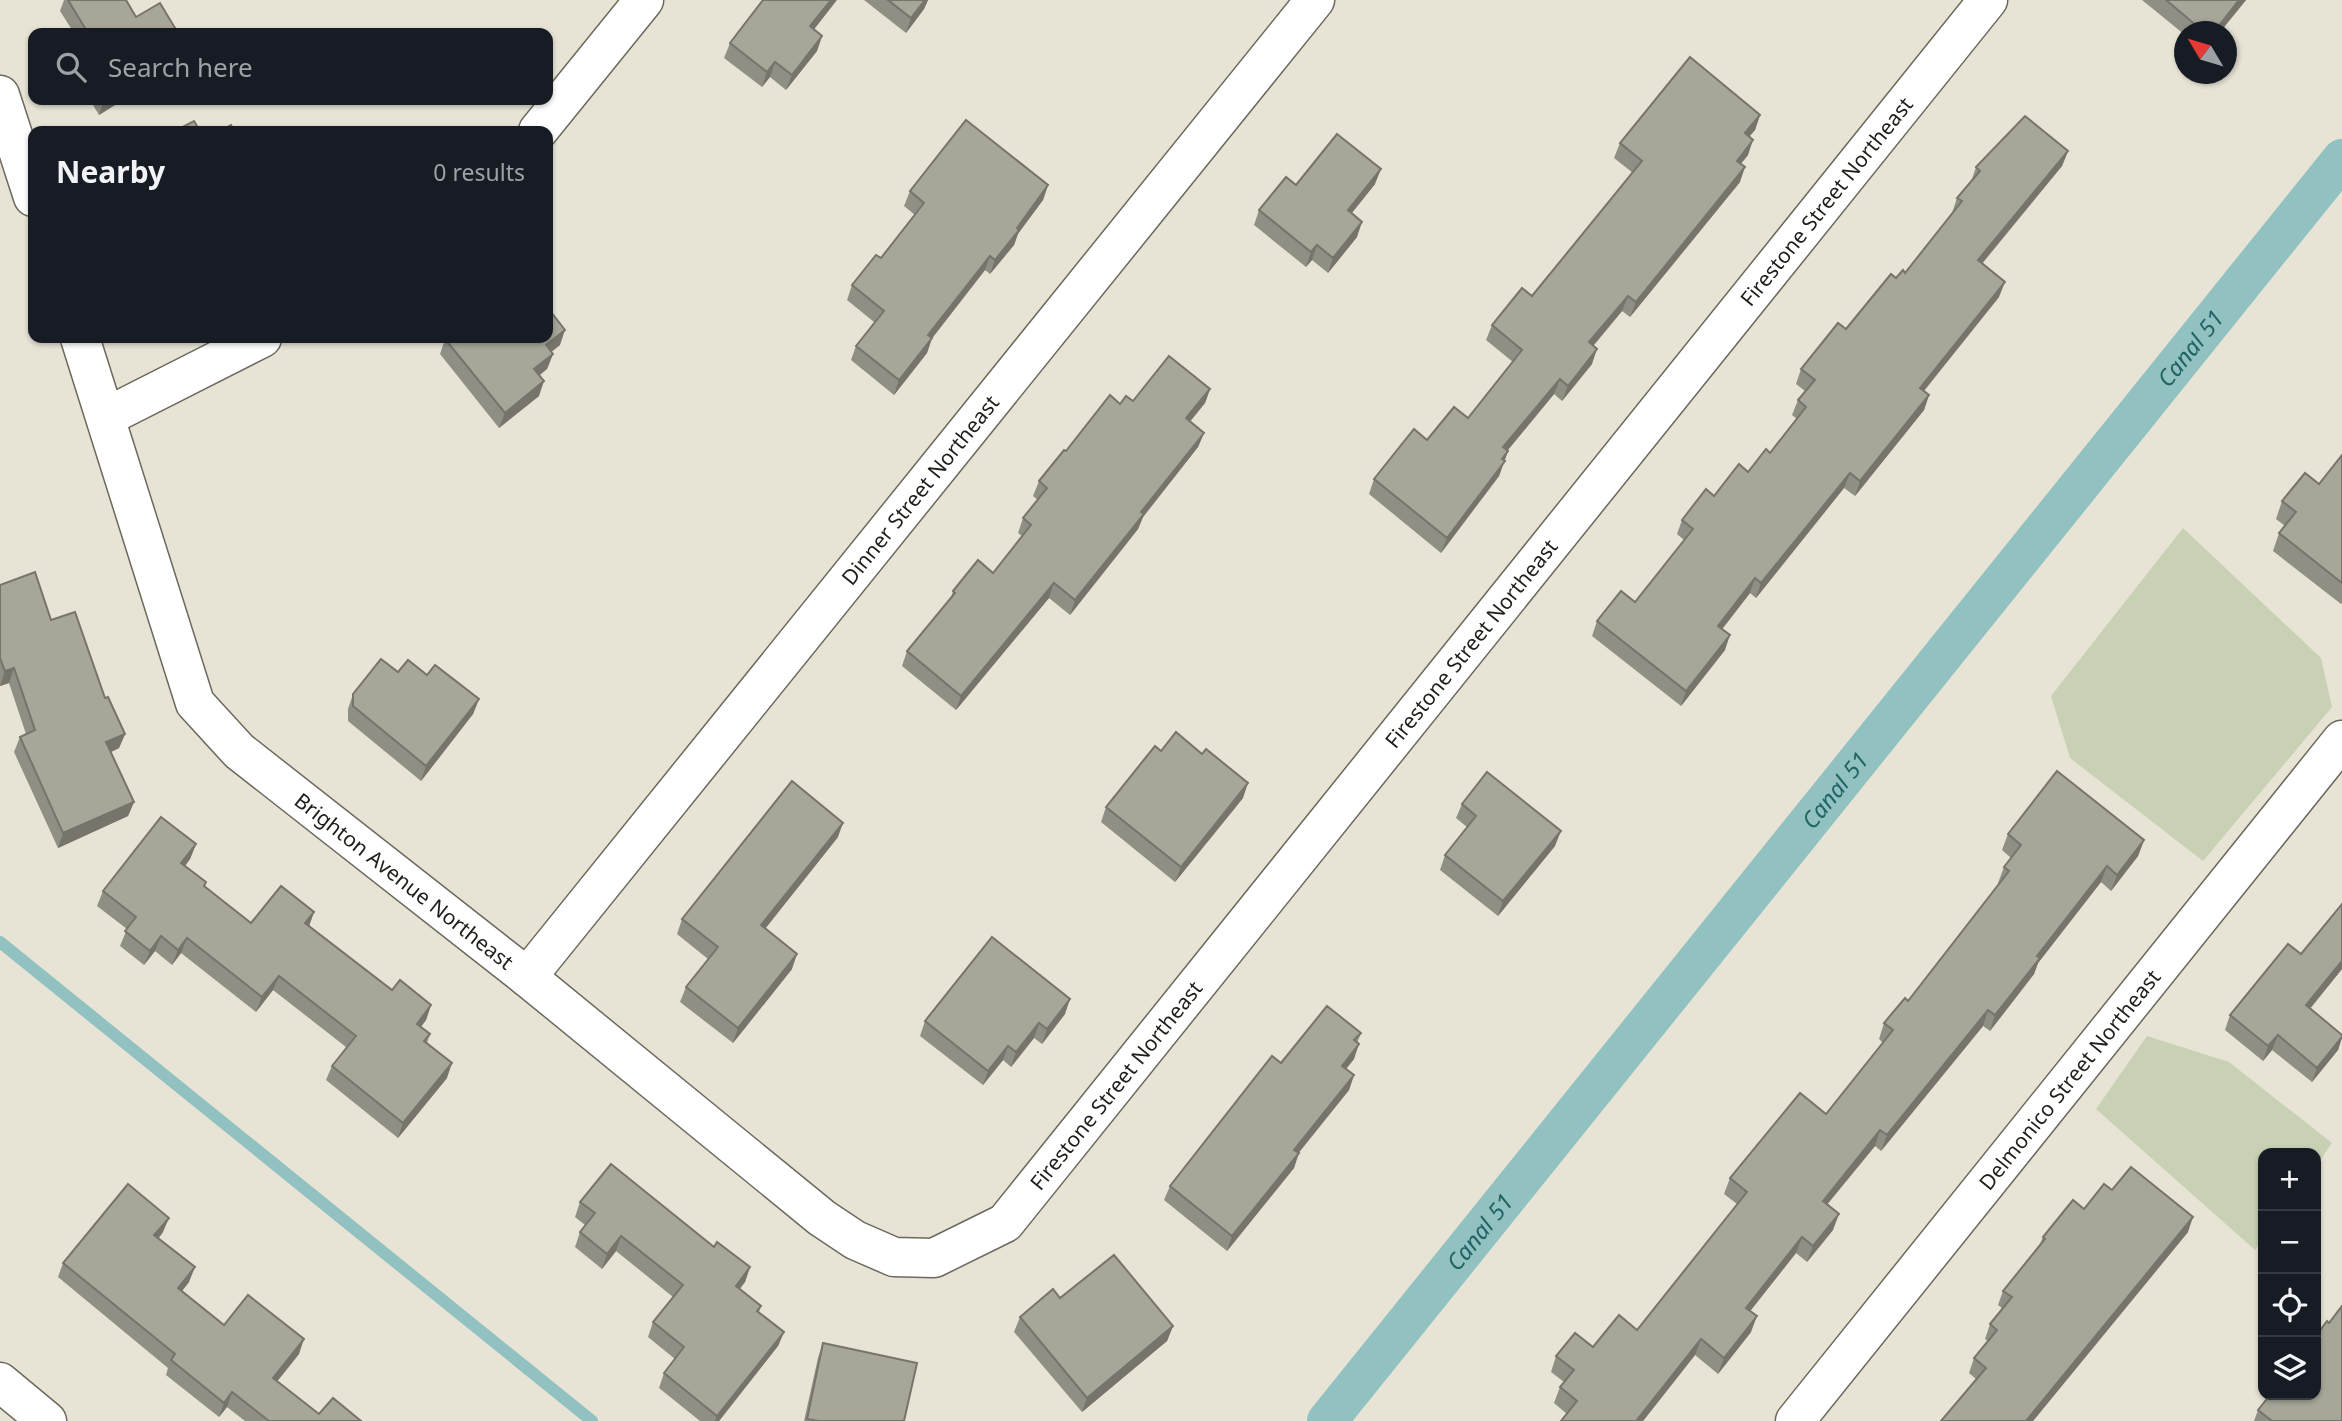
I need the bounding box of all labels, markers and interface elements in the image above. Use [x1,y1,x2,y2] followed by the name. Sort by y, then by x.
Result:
[2174,21,2237,84] north arrow
[28,28,553,105] search box
[52,48,90,86] icon: search
[108,49,253,85] text: Search here
[1734,91,1919,312] street label: Firestone Street Northeast
[56,151,165,192] text: Nearby
[433,156,525,188] text: 0 results
[2149,303,2231,393] water label: Canal 51
[835,389,1005,590] street label: Dinner Street Northeast
[1378,533,1564,754] street label: Firestone Street Northeast
[1794,745,1875,835] water label: Canal 51
[289,786,520,976] street label: Brighton Avenue Northeast
[1972,963,2167,1196] street label: Delmonico Street Northeast
[1023,975,1209,1196] street label: Firestone Street Northeast
[2258,1148,2321,1400] map controls
[2258,1148,2321,1211] button: +
[1439,1186,1520,1277] water label: Canal 51
[2258,1211,2321,1274] button: −
[2258,1274,2321,1337] button: locate
[2258,1337,2321,1400] button: layers

